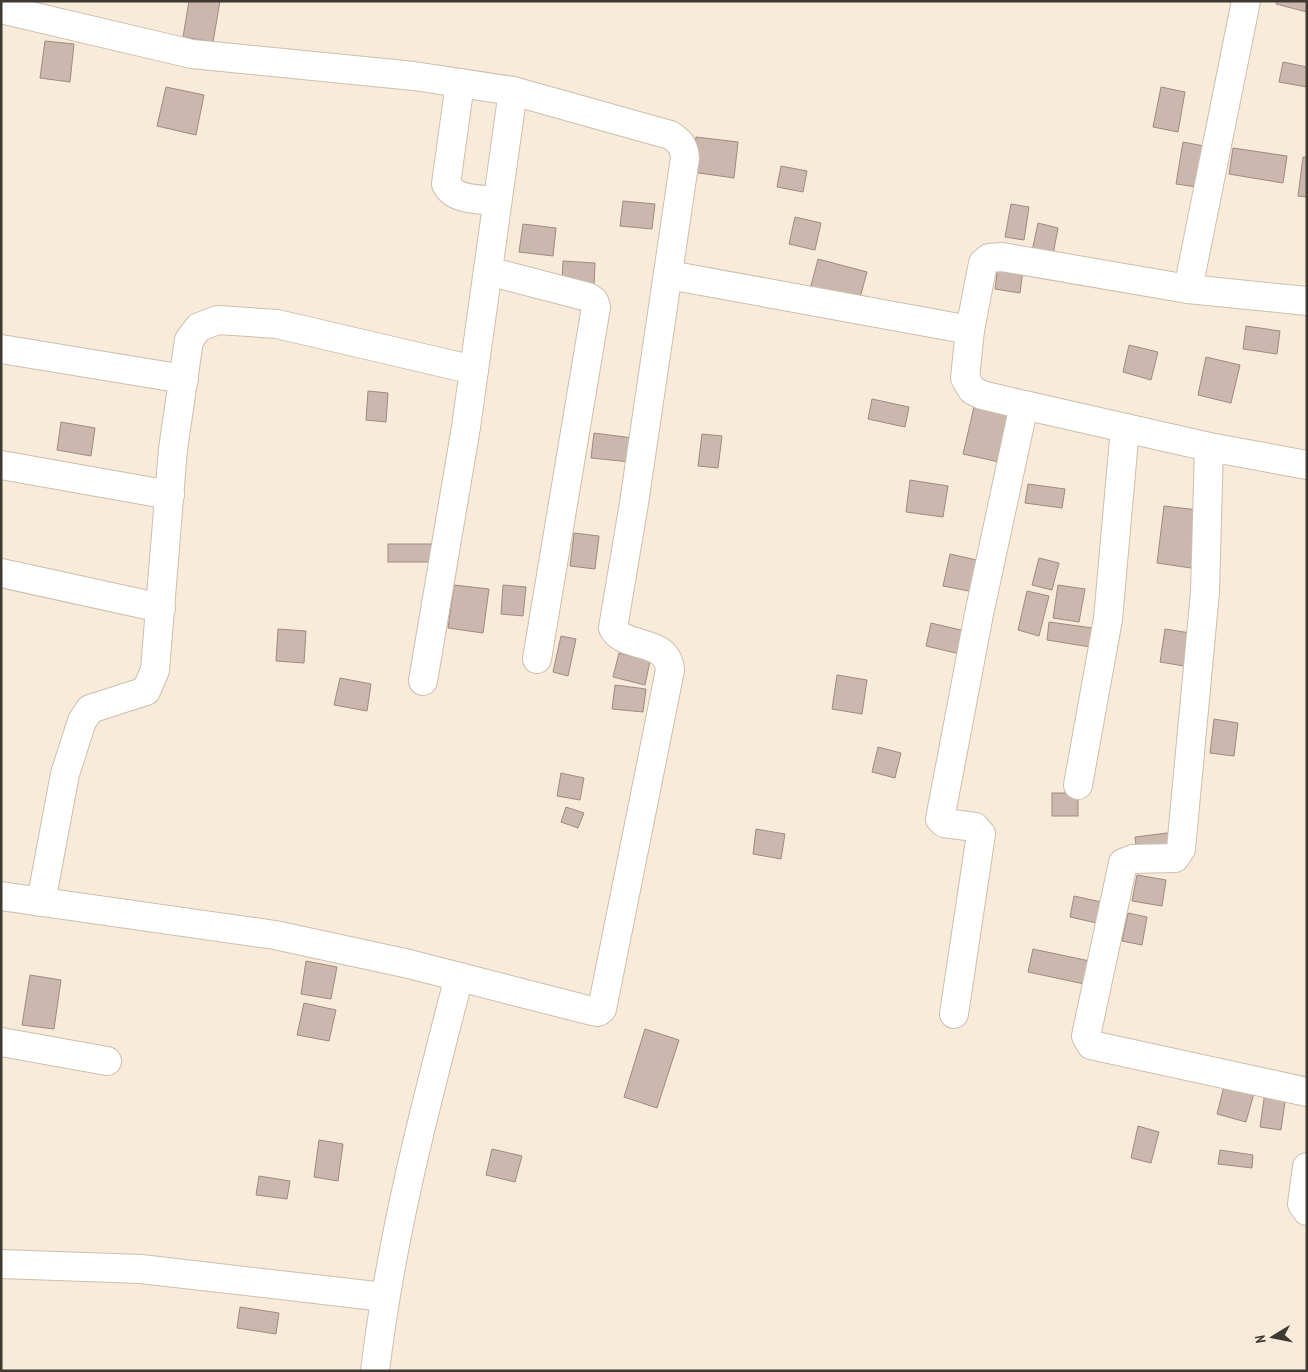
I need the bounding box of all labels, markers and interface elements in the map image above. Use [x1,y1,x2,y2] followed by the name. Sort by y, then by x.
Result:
[1248,1312,1298,1362] north arrow
[1251,1334,1270,1345] text: N

